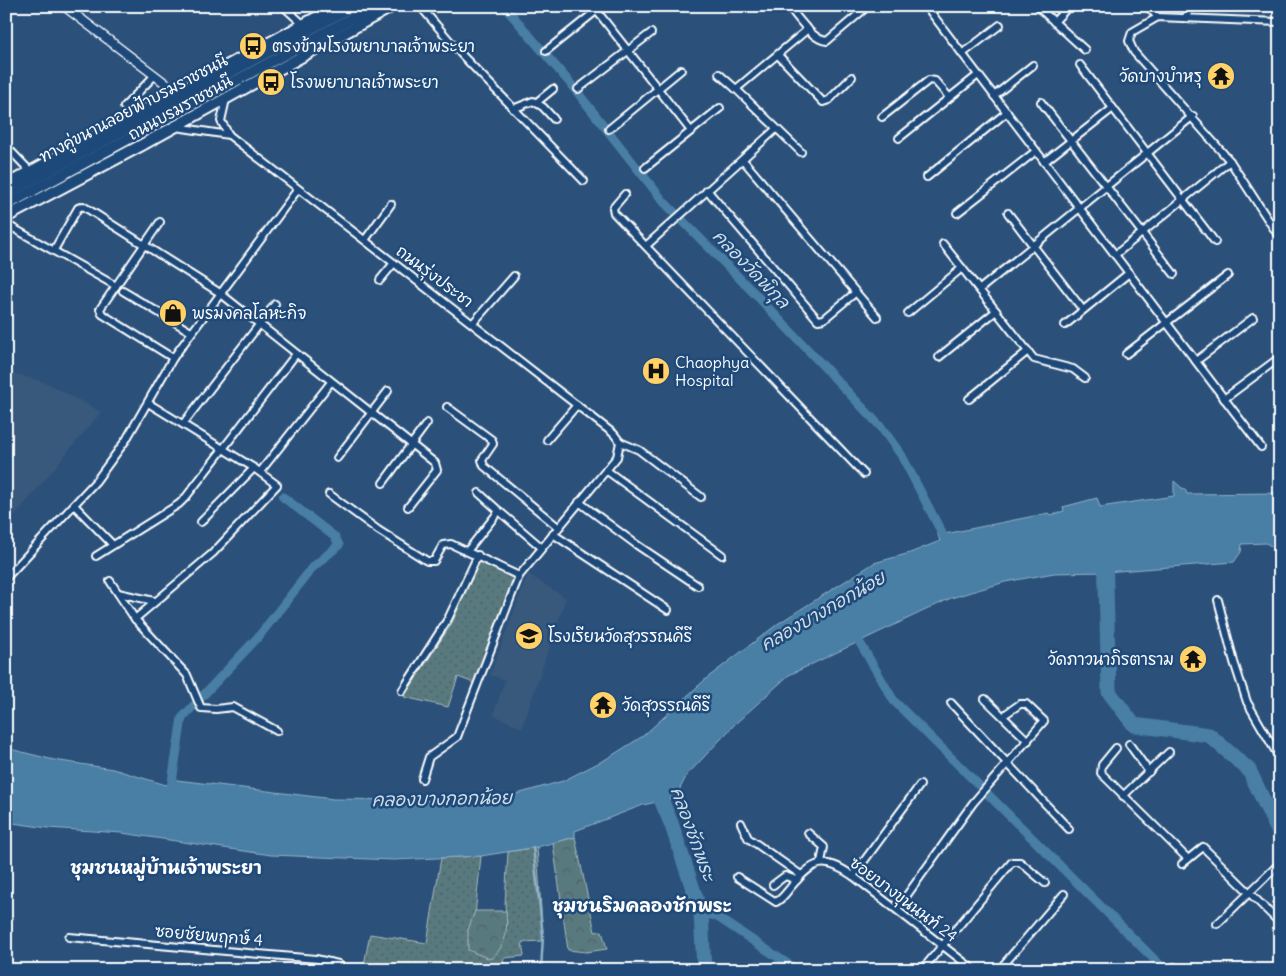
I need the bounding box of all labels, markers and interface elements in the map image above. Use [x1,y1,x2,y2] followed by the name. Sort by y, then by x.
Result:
[238,31,268,61] bus stop icon: ตรงข้ามโรงพยาบาลเจ้าพระยา
[272,35,475,56] place label: ตรงข้ามโรงพยาบาลเจ้าพระยา
[35,49,232,169] street label: ทางคู่ขนานลอยฟ้าบรมราชชนนี
[1206,61,1236,91] temple icon: วัดบางบำหรุ
[1120,66,1202,89] place label: วัดบางบำหรุ
[256,67,286,97] bus stop icon: โรงพยาบาลเจ้าพระยา
[124,70,236,144] street label: ถนนบรมราชชนนี
[290,71,439,92] place label: โรงพยาบาลเจ้าพระยา
[707,224,796,315] water label: คลองวัดพิกุล
[391,240,478,314] street label: ถนนรุ่งประชา
[158,298,188,328] shop icon: พรมงคลโลหะกิจ
[192,302,306,323] place label: พรมงคลโลหะกิจ
[675,352,749,390] place label: Chaophya Hospital
[641,356,671,386] hospital icon: Chaophya Hospital
[756,565,890,656] water label: คลองบางกอกน้อย
[514,621,544,651] school or university icon: โรงเรียนวัดสุวรรณคีรี
[548,625,693,649] place label: โรงเรียนวัดสุวรรณคีรี
[1178,644,1208,674] temple icon: วัดภาวนาภิรตาราม
[1048,649,1174,669] place label: วัดภาวนาภิรตาราม
[588,690,618,720] temple icon: วัดสุวรรณคีรี
[622,695,711,718] place label: วัดสุวรรณคีรี
[666,784,722,885] water label: คลองชักพระ
[372,786,514,811] water label: คลองบางกอกน้อย
[844,851,962,948] street label: ซอยบางขุนนนท์ 24
[70,856,262,881] district label: ชุมชนหมู่บ้านเจ้าพระยา
[552,894,732,919] district label: ชุมชนริมคลองชักพระ
[154,919,264,952] street label: ซอยชัยพฤกษ์ 4

